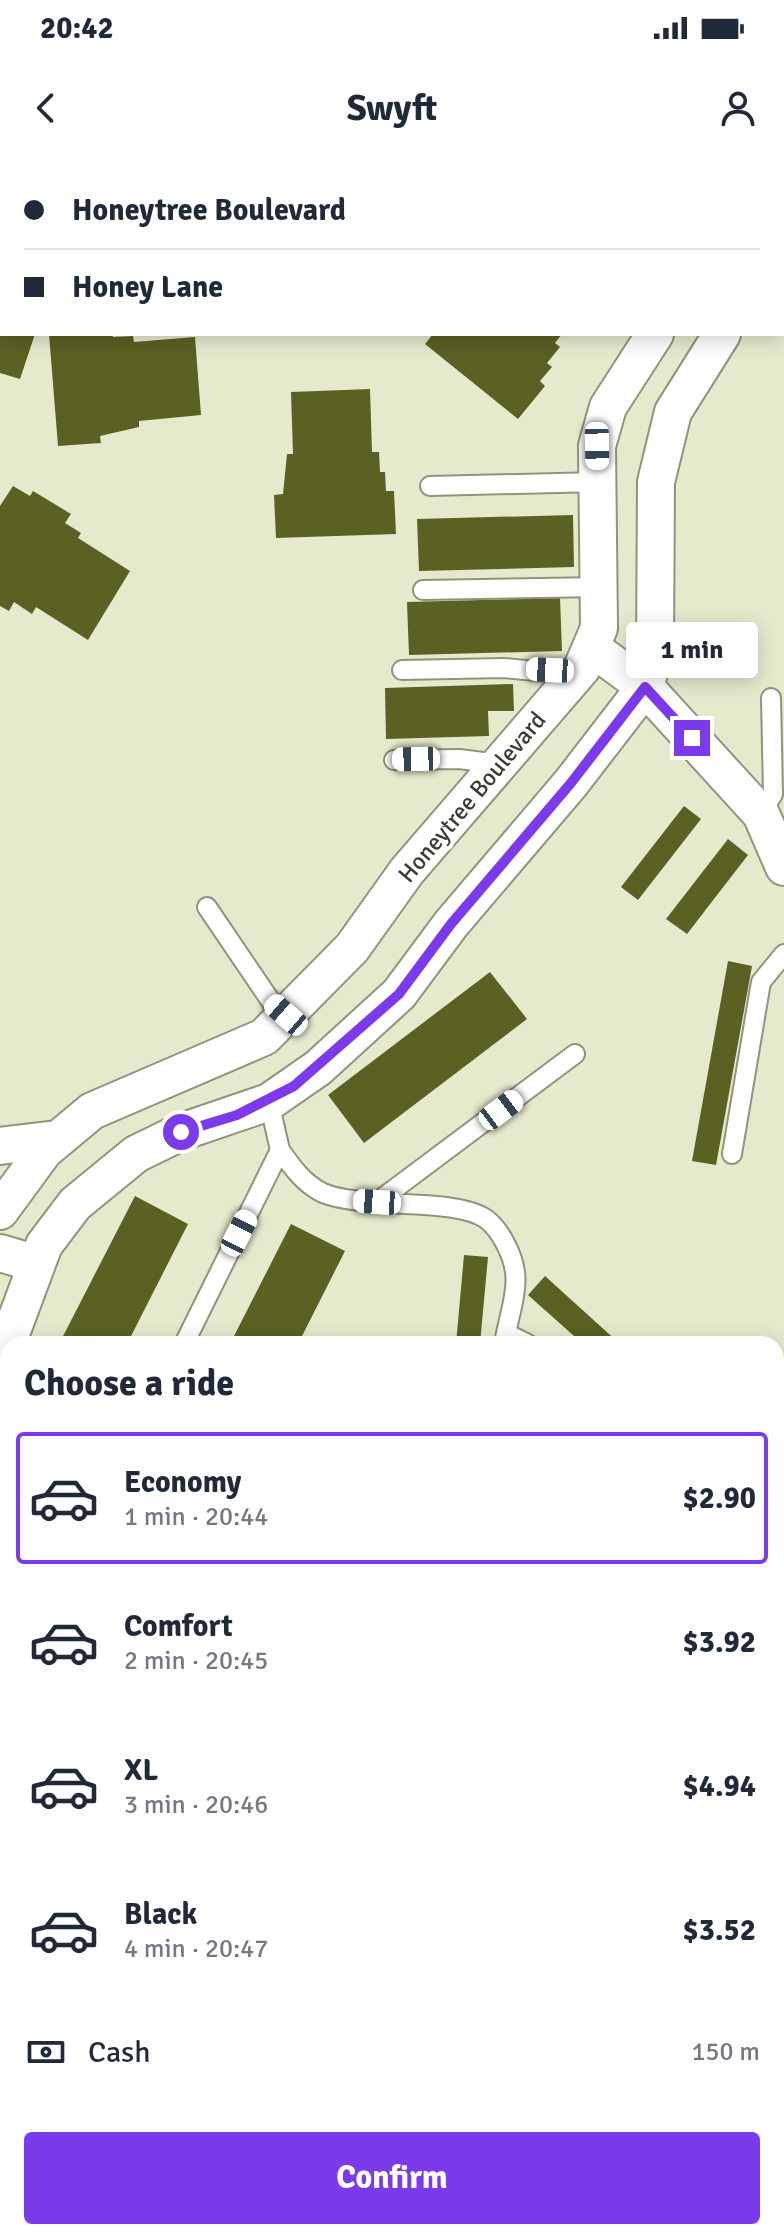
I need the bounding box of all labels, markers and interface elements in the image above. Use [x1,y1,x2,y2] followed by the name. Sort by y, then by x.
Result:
[40,10,114,47] text: 20:42
[24,86,68,130] icon: back
[347,86,437,131] text: Swyft
[716,86,760,130] icon: person
[72,192,346,229] text: Honeytree Boulevard
[72,269,223,306] text: Honey Lane
[585,422,609,470] car
[626,622,758,678] callout: 1 min
[661,634,723,666] text: 1 min
[525,657,575,683] car
[392,705,552,889] street label: Honeytree Boulevard
[674,720,710,756] route end
[392,747,440,771] car
[260,990,312,1040] car
[475,1086,527,1134] car
[163,1114,199,1150] route start
[352,1188,402,1216] car
[217,1206,261,1260] car
[24,1361,234,1406] text: Choose a ride
[28,1462,100,1534] icon: car
[124,1464,241,1501] text: Economy
[683,1480,756,1517] text: $2.90
[124,1501,268,1533] text: 1 min · 20:44
[28,1606,100,1678] icon: car
[124,1608,233,1645] text: Comfort
[683,1624,756,1661] text: $3.92
[124,1645,268,1677] text: 2 min · 20:45
[28,1750,100,1822] icon: car
[124,1752,158,1789] text: XL
[683,1768,756,1805] text: $4.94
[124,1789,268,1821] text: 3 min · 20:46
[28,1894,100,1966] icon: car
[124,1896,197,1933] text: Black
[683,1912,756,1949] text: $3.52
[124,1933,268,1965] text: 4 min · 20:47
[24,2030,68,2074] icon: cash
[88,2034,151,2071] text: Cash
[691,2036,760,2068] text: 150 m
[24,2132,760,2224] button: Confirm

